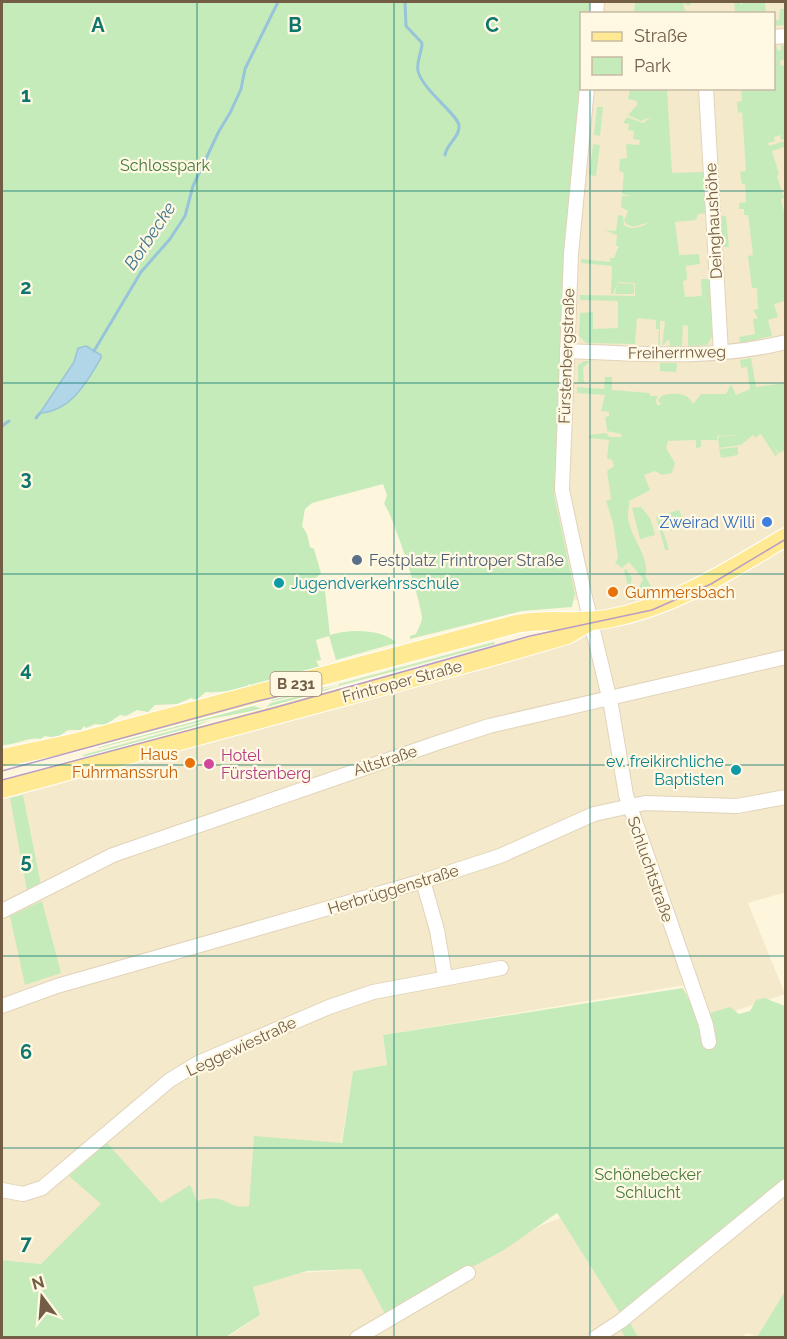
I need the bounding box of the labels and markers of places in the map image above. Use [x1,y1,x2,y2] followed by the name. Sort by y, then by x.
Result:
[659,513,755,532] place label: Zweirad Willi
[760,515,774,529] marker: Zweirad Willi
[369,551,564,570] place label: Festplatz Frintroper Straße
[350,553,364,567] marker: Festplatz Frintroper Straße
[291,574,459,593] place label: Jugendverkehrsschule
[272,576,286,590] marker: Jugendverkehrsschule
[625,583,735,602] place label: Gummersbach
[606,585,620,599] marker: Gummersbach
[72,745,178,782] place label: Haus Fuhrmanssruh
[221,746,311,783] place label: Hotel Fürstenberg
[606,752,724,789] place label: ev. freikirchliche Baptisten
[183,756,197,770] marker: Haus Fuhrmanssruh
[202,757,216,771] marker: Hotel Fürstenberg
[729,763,743,777] marker: ev. freikirchliche Baptisten

